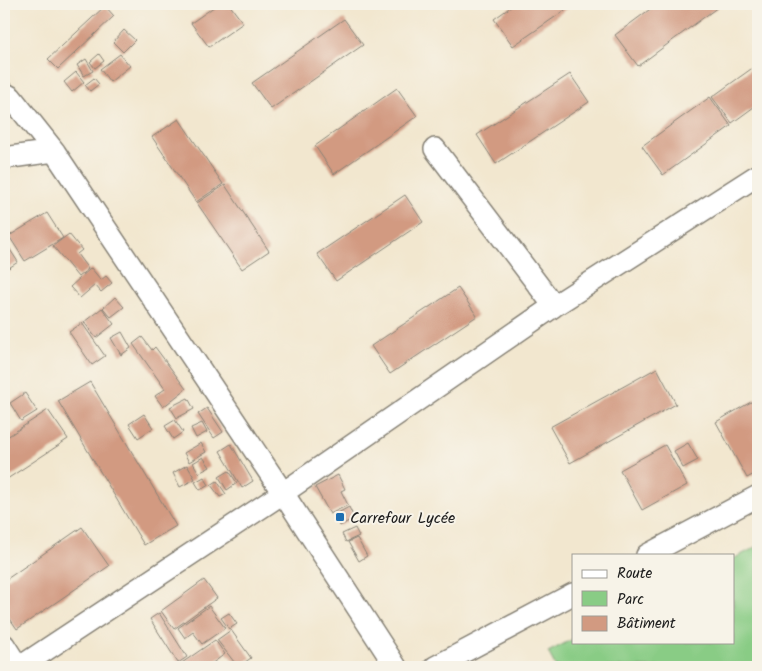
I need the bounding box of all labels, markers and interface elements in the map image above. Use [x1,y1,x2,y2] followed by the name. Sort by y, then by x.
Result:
[350,506,455,531] place label: Carrefour Lycée
[334,511,346,523] marker: Carrefour Lycée
[572,554,734,644] legend
[617,562,653,586] text: Route
[617,588,644,612] text: Parc
[617,612,676,636] text: Bâtiment

